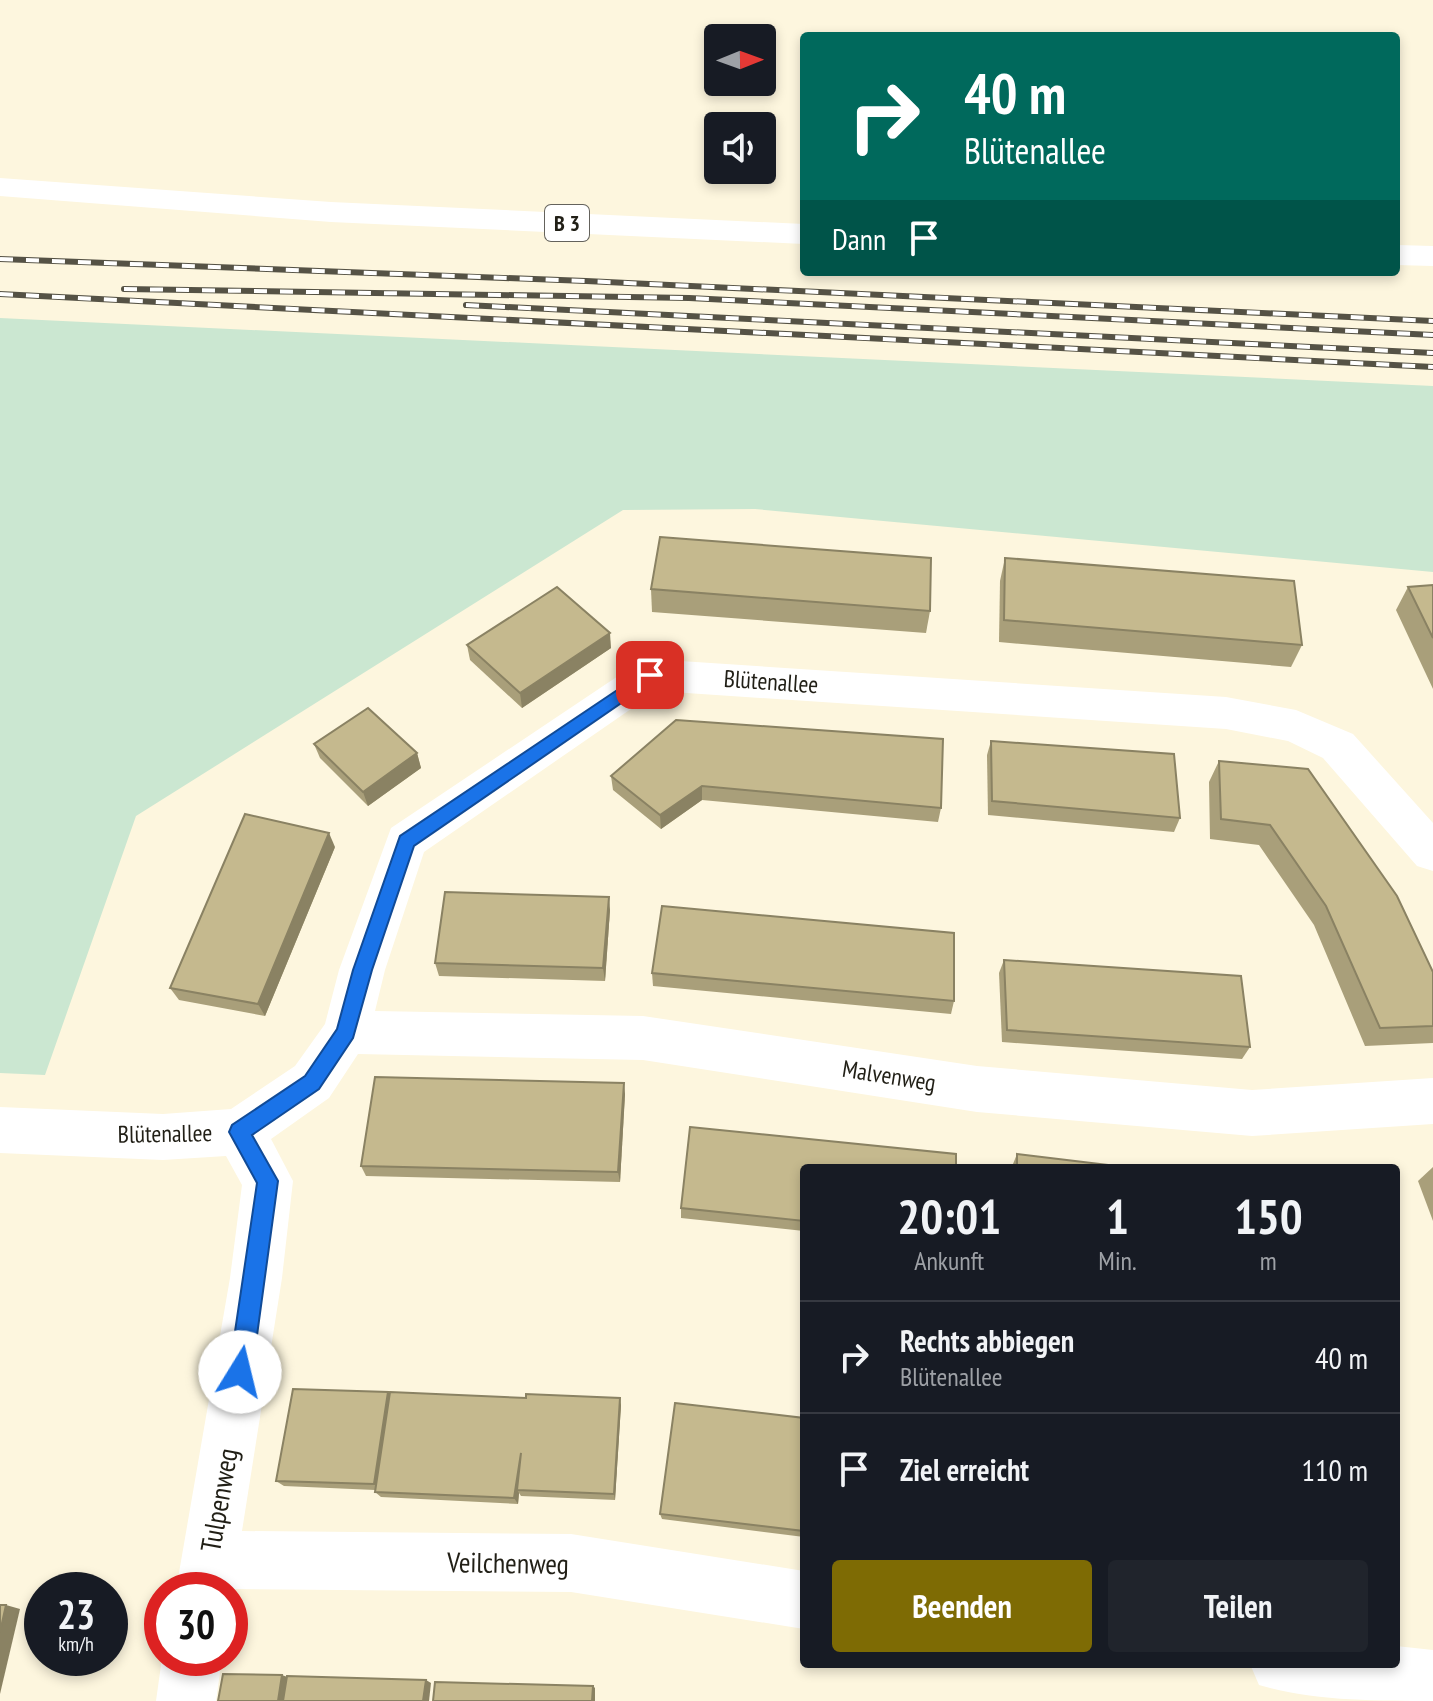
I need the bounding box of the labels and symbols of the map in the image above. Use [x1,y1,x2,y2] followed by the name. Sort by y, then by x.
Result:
[704,24,776,96] north arrow
[545,205,589,241] road number: B 3
[616,641,684,709] pin
[723,663,819,700] street label: Blütenallee
[840,1053,938,1098] street label: Malvenweg
[117,1117,213,1150] street label: Blütenallee
[198,1330,282,1414] position arrow
[191,1445,246,1555] street label: Tulpenweg
[446,1543,569,1582] street label: Veilchenweg
[144,1572,248,1676] speed limit sign: 30

